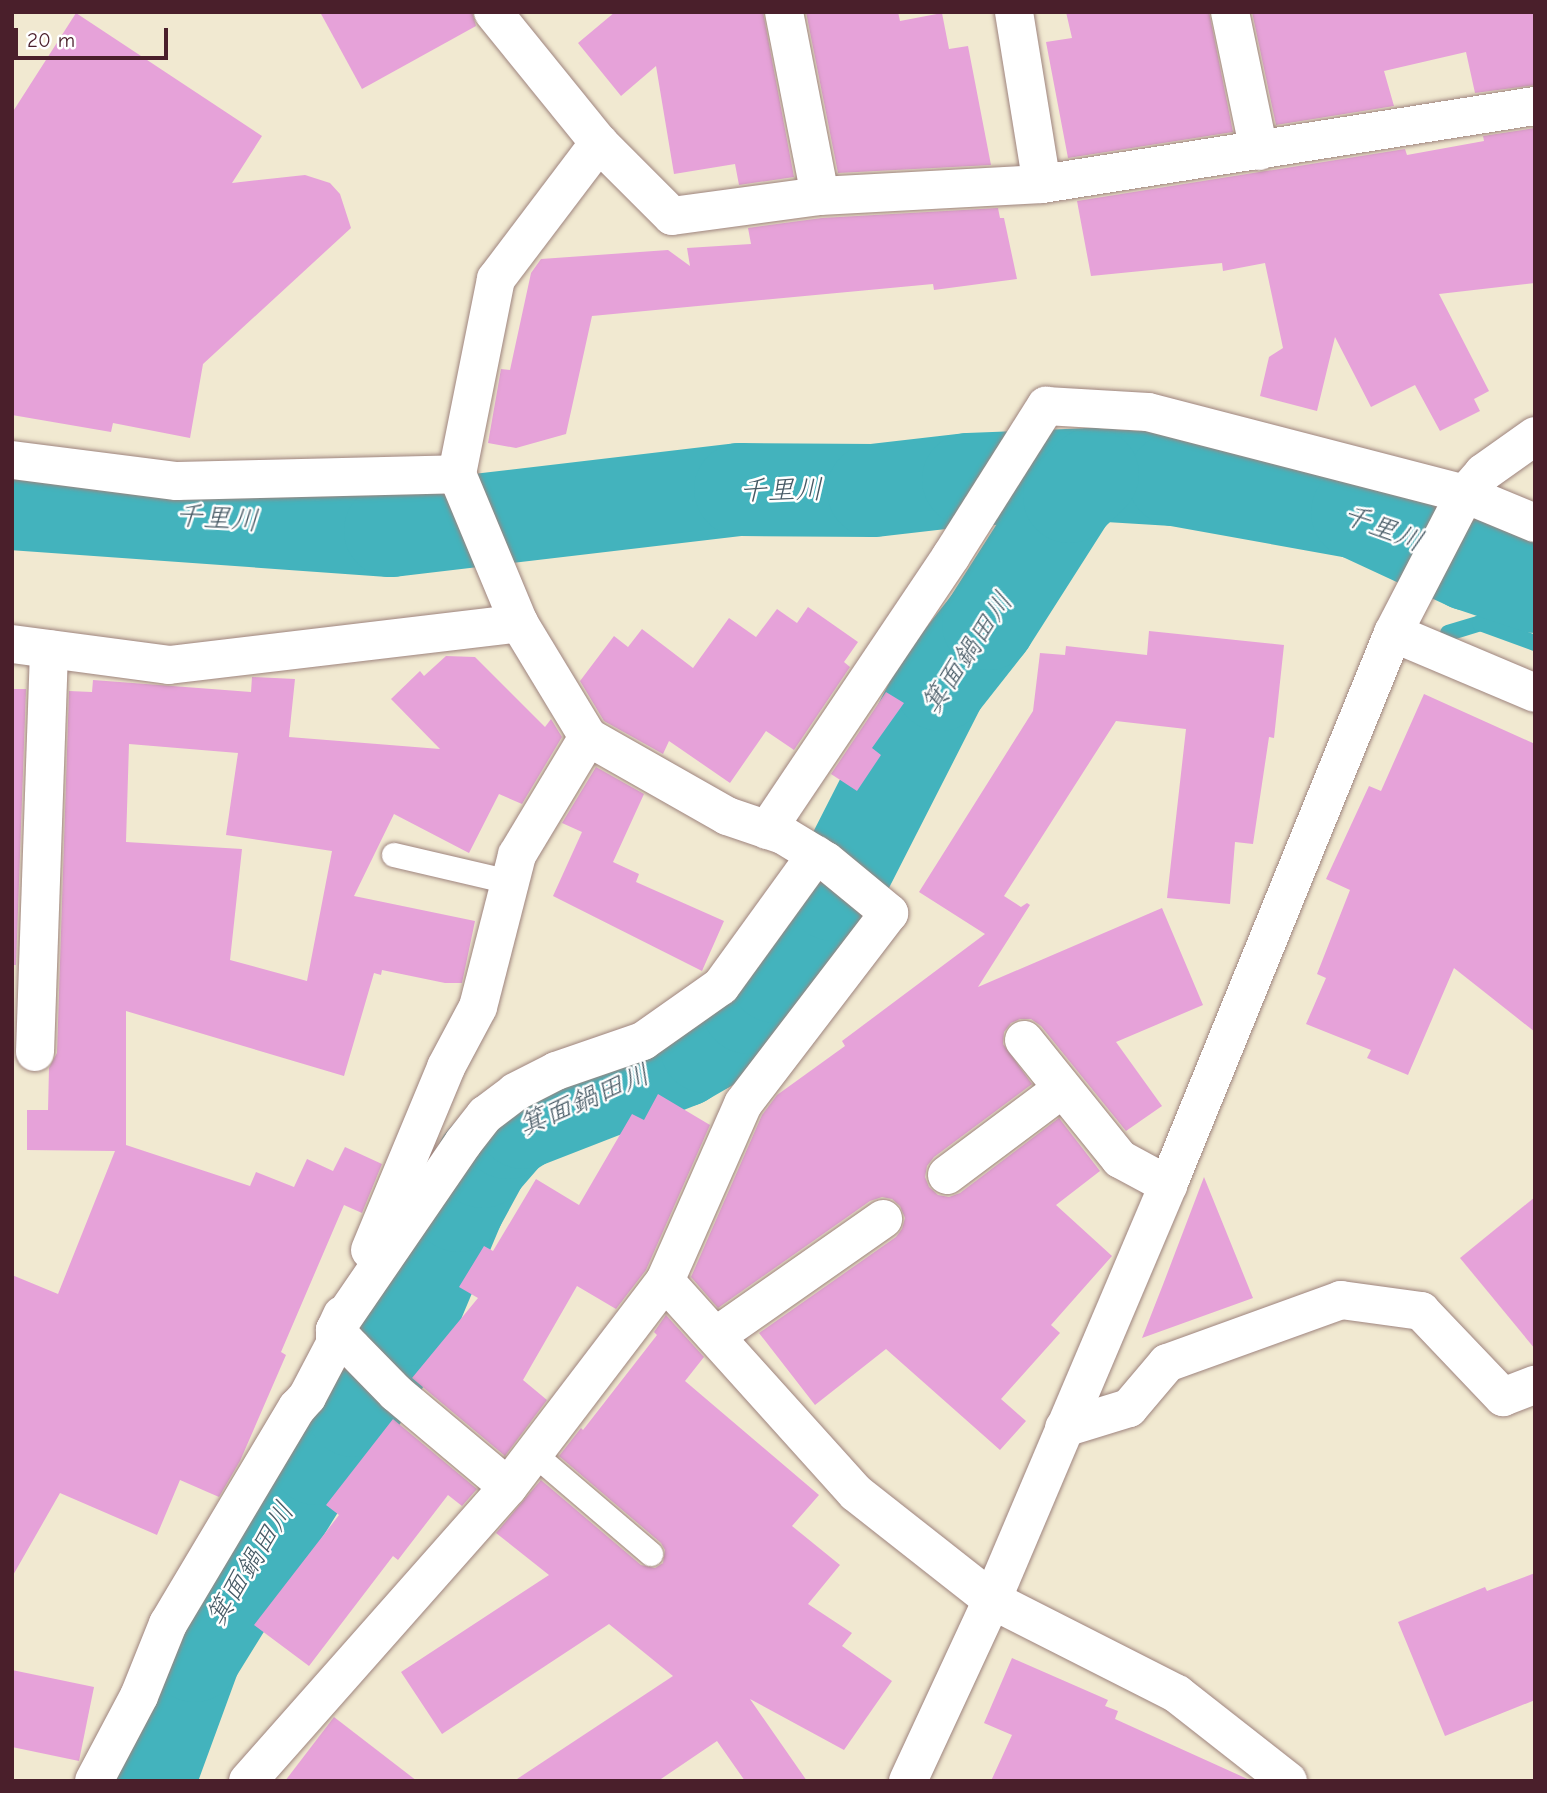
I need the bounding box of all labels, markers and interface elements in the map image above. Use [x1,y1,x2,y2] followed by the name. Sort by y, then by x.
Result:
[18,14,172,58] scale bar
[27,28,75,52] text: 20 m
[739,472,823,508] water label: 千里川
[1338,497,1428,559] water label: 千里川
[174,498,260,538] water label: 千里川
[914,586,1020,720] water label: 箕面鍋田川
[513,1057,655,1143] water label: 箕面鍋田川
[199,1496,301,1632] water label: 箕面鍋田川

